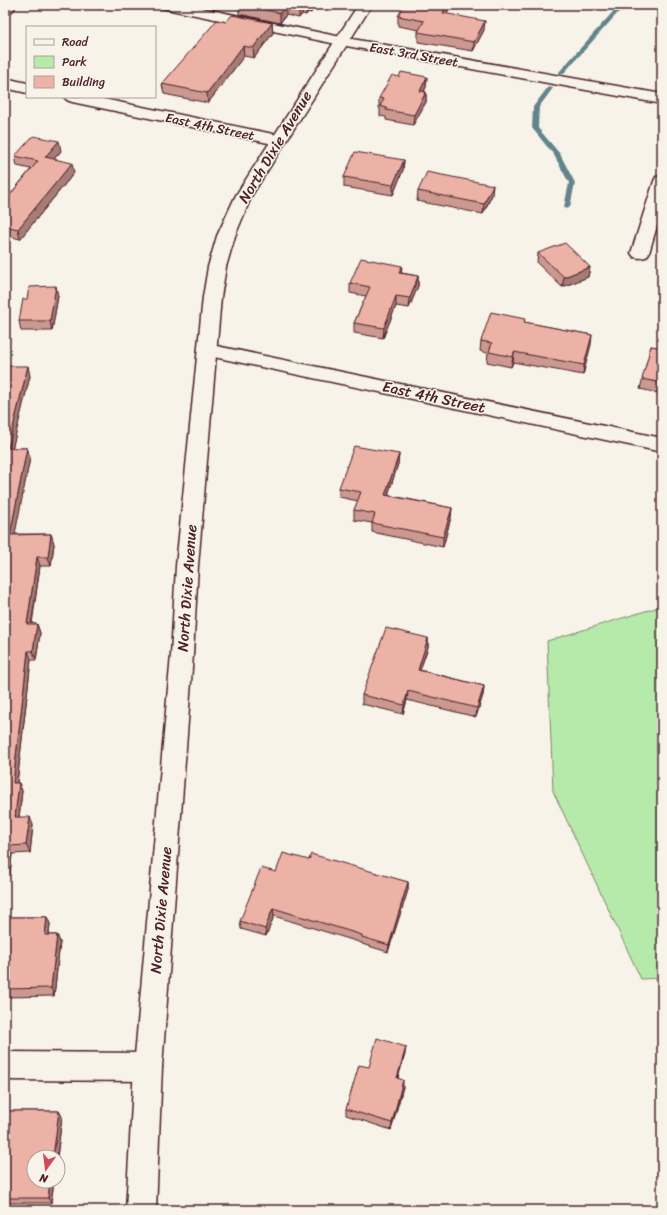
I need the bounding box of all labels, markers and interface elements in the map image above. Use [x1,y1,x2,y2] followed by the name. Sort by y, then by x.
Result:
[26,26,156,98] legend
[62,31,89,53] text: Road
[368,35,460,74] street label: East 3rd Street
[62,51,87,73] text: Park
[62,71,105,93] text: Building
[231,85,319,208] street label: North Dixie Avenue
[163,106,257,147] street label: East 4th Street
[380,373,488,421] street label: East 4th Street
[170,523,204,652] street label: North Dixie Avenue
[142,845,180,975] street label: North Dixie Avenue
[26,1149,66,1189] north arrow
[37,1168,51,1189] text: N

